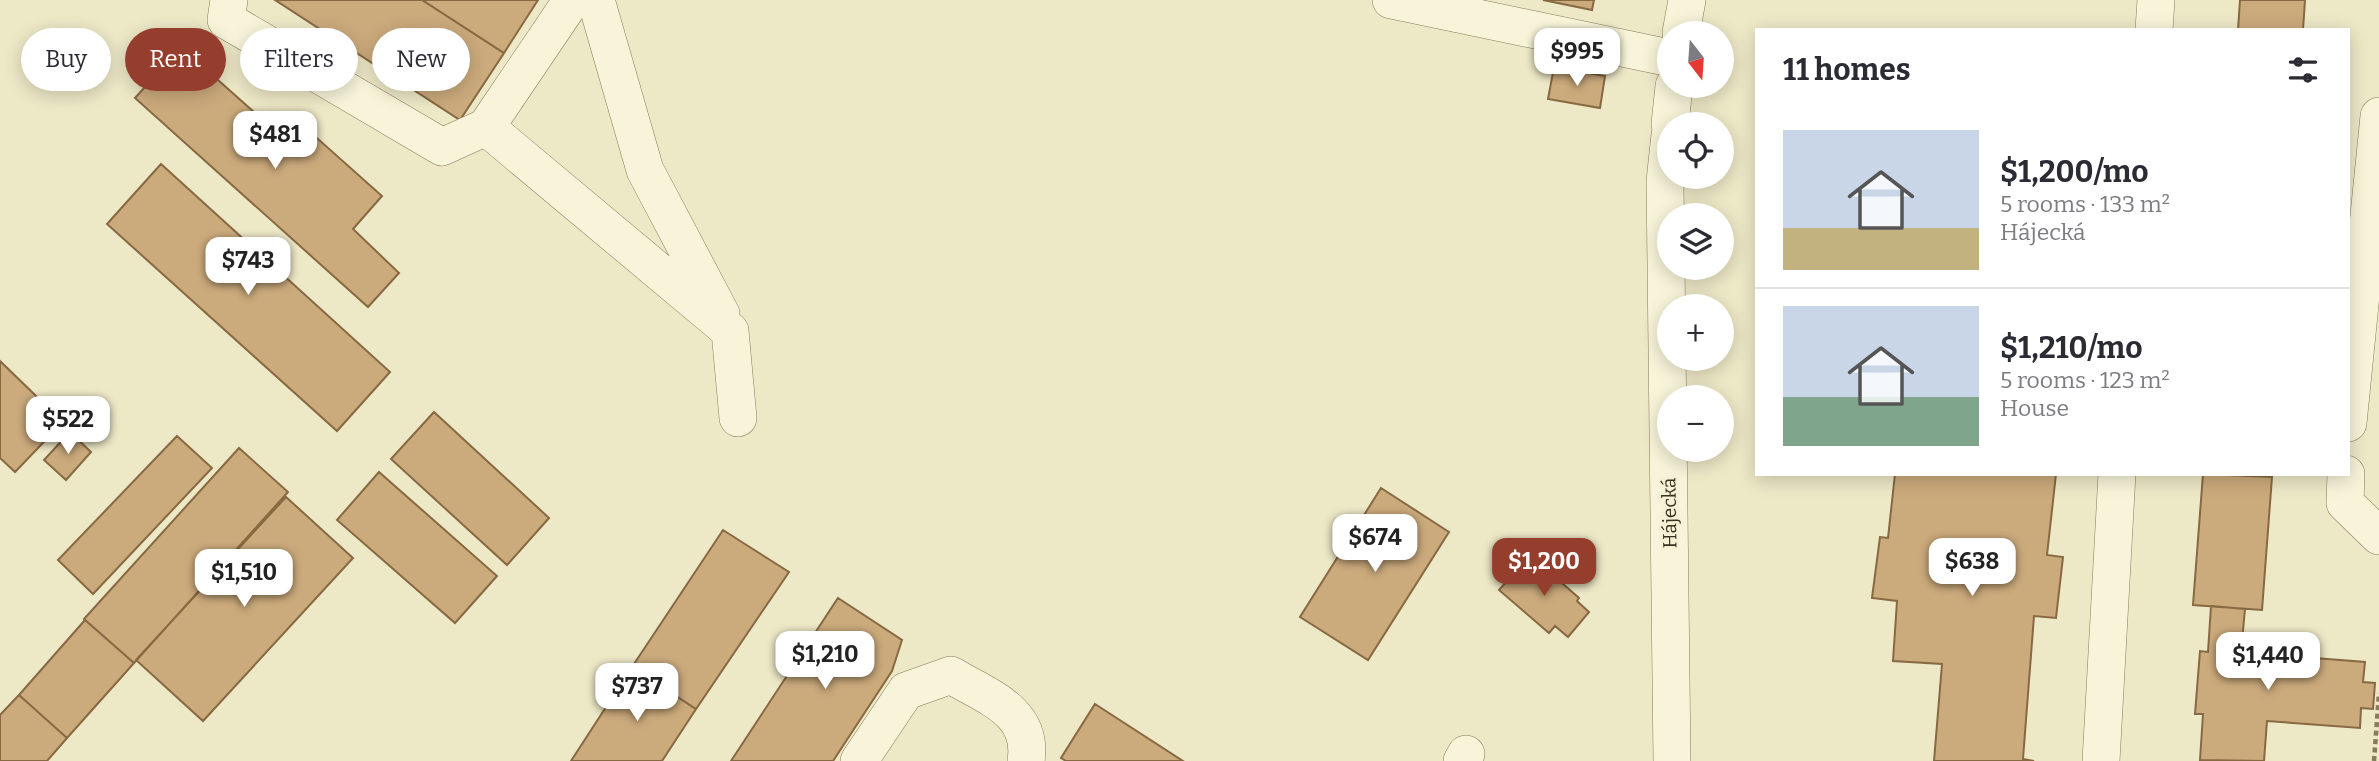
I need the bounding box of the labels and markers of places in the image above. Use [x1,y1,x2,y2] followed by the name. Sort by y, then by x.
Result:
[1536,28,1618,88] pin: $995
[234,111,316,171] pin: $481
[207,238,289,297] pin: $743
[27,396,109,456] pin: $522
[1334,514,1416,574] pin: $674
[1487,538,1601,598] pin: $1,200
[1931,538,2013,598] pin: $638
[187,550,301,609] pin: $1,510
[768,632,882,691] pin: $1,210
[2211,632,2325,692] pin: $1,440
[596,664,678,723] pin: $737

